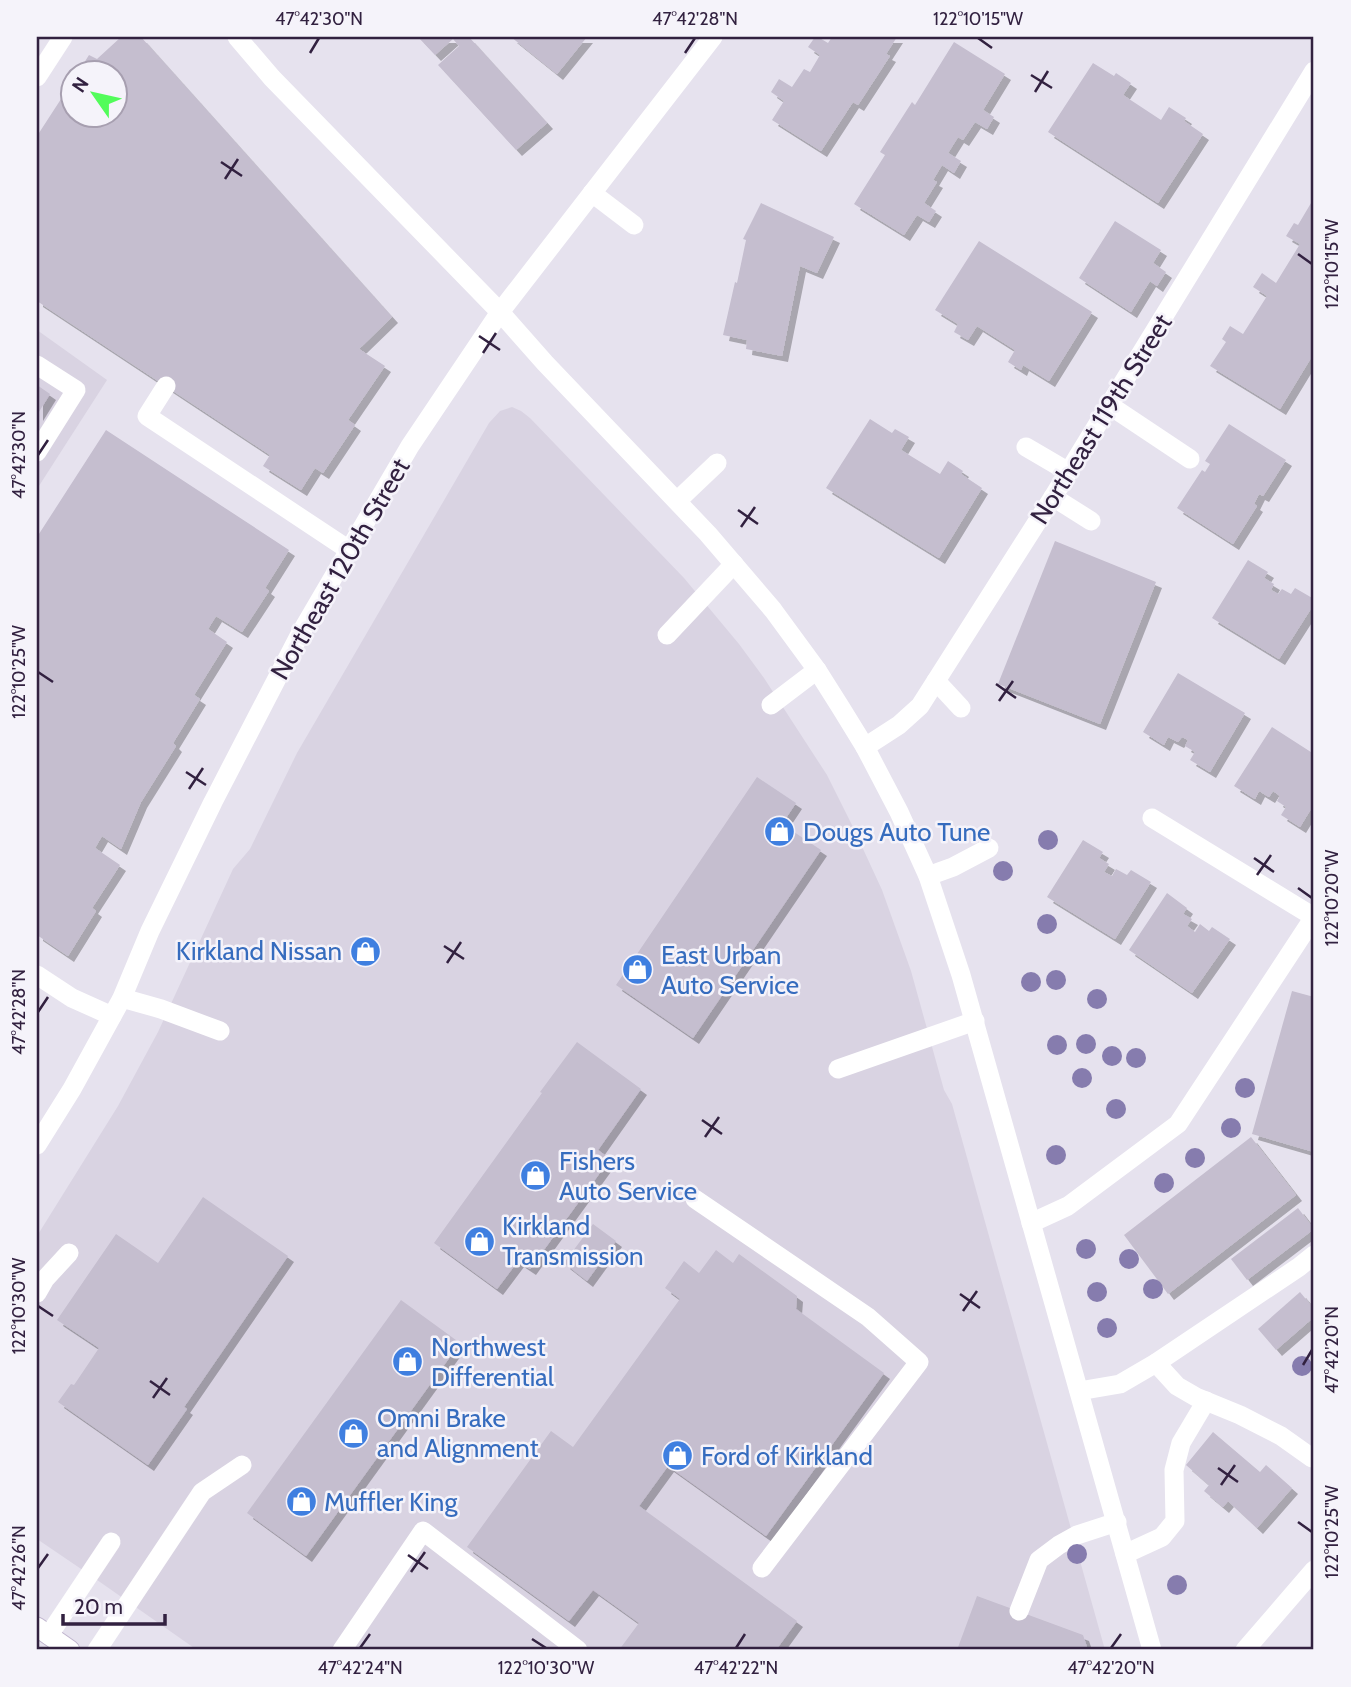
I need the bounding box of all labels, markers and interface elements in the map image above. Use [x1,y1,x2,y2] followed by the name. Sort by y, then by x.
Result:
[275,8,363,30] text: 47°42'30"N
[652,8,738,30] text: 47°42'28"N
[933,8,1023,30] text: 122°10'15"W
[60,60,130,130] north arrow
[67,73,94,97] text: N
[1321,219,1343,309] text: 122°10'15"W
[1023,308,1179,530] street label: Northeast 119th Street
[8,411,30,499] text: 47°42'30"N
[264,452,417,685] street label: Northeast 120th Street
[8,625,30,719] text: 122°10'25"W
[763,815,797,849] shop icon: Dougs Auto Tune
[803,816,990,848] place label: Dougs Auto Tune
[1321,850,1343,946] text: 122°10'20"W
[348,934,382,968] shop icon: Kirkland Nissan
[176,935,342,967] place label: Kirkland Nissan
[661,939,799,1001] place label: East Urban Auto Service
[621,953,655,987] shop icon: East Urban Auto Service
[8,969,30,1055] text: 47°42'28"N
[559,1145,697,1207] place label: Fishers Auto Service
[519,1159,553,1193] shop icon: Fishers Auto Service
[502,1210,644,1272] place label: Kirkland Transmission
[462,1224,496,1258] shop icon: Kirkland Transmission
[8,1258,30,1354] text: 122°10'30"W
[1321,1306,1343,1394] text: 47°42'20"N
[431,1331,554,1393] place label: Northwest Differential
[391,1345,425,1379] shop icon: Northwest Differential
[377,1402,539,1464] place label: Omni Brake and Alignment
[337,1416,371,1450] shop icon: Omni Brake and Alignment
[661,1439,695,1473] shop icon: Ford of Kirkland
[701,1440,873,1472] place label: Ford of Kirkland
[284,1485,318,1519] shop icon: Muffler King
[1321,1485,1343,1579] text: 122°10'25"W
[324,1486,458,1518] place label: Muffler King
[8,1525,30,1611] text: 47°42'26"N
[63,1582,164,1626] scale bar
[74,1594,123,1619] text: 20 m
[317,1657,403,1679] text: 47°42'24"N
[498,1657,594,1679] text: 122°10'30"W
[694,1657,778,1679] text: 47°42'22"N
[1067,1657,1155,1679] text: 47°42'20"N

